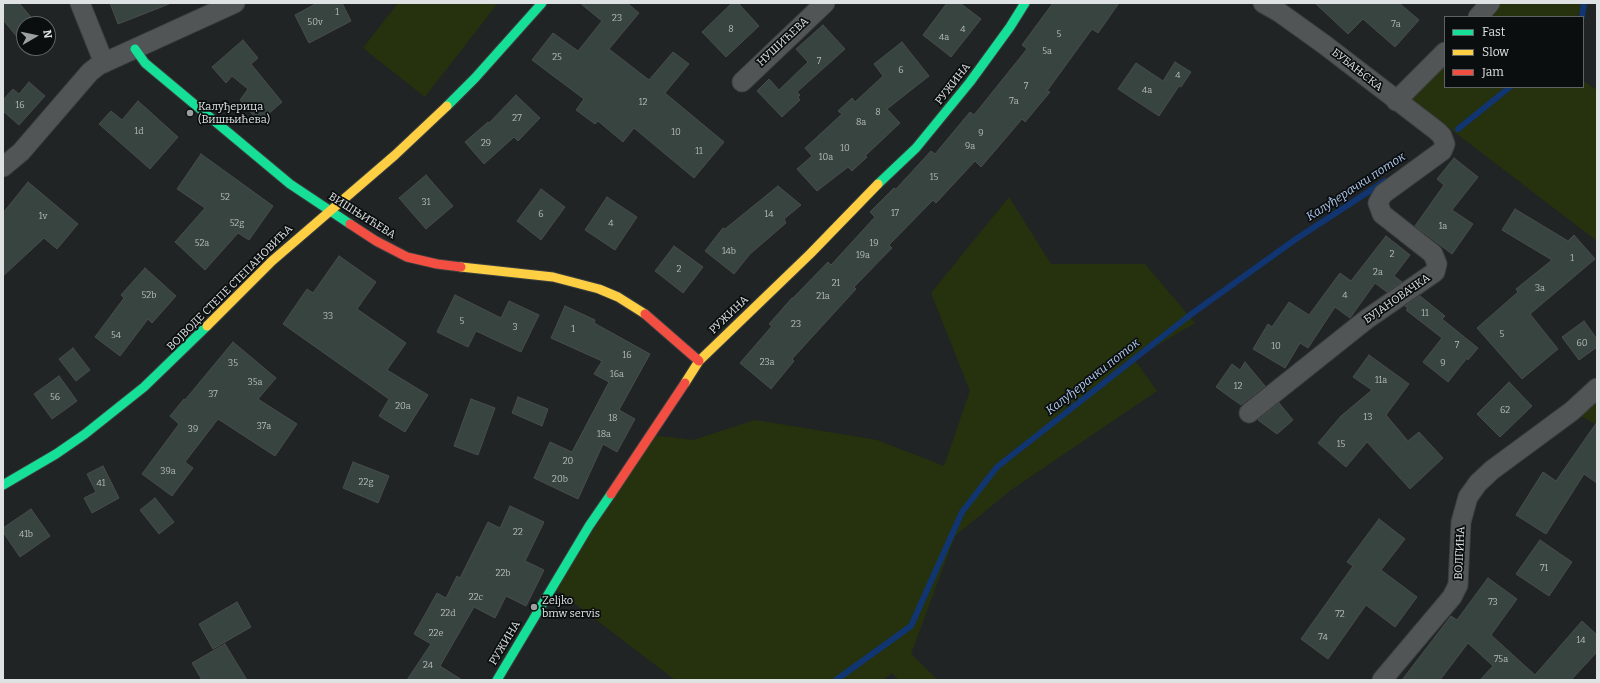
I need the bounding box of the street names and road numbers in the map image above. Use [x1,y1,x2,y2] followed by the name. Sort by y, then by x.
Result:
[755,15,811,69] street label: НУШИЋЕВА
[1329,46,1385,94] street label: БУБАЊСКА
[933,61,973,107] street label: РУЖИНА
[326,190,398,242] street label: ВИШЊИЋЕВА
[165,223,295,353] street label: ВОЈВОДЕ СТЕПЕ СТЕПАНОВИЋА
[1361,271,1433,327] street label: БУЈАНОВАЧКА
[707,293,751,337] street label: РУЖИНА
[1452,526,1468,580] street label: ВОЛГИНА
[487,619,523,667] street label: РУЖИНА

